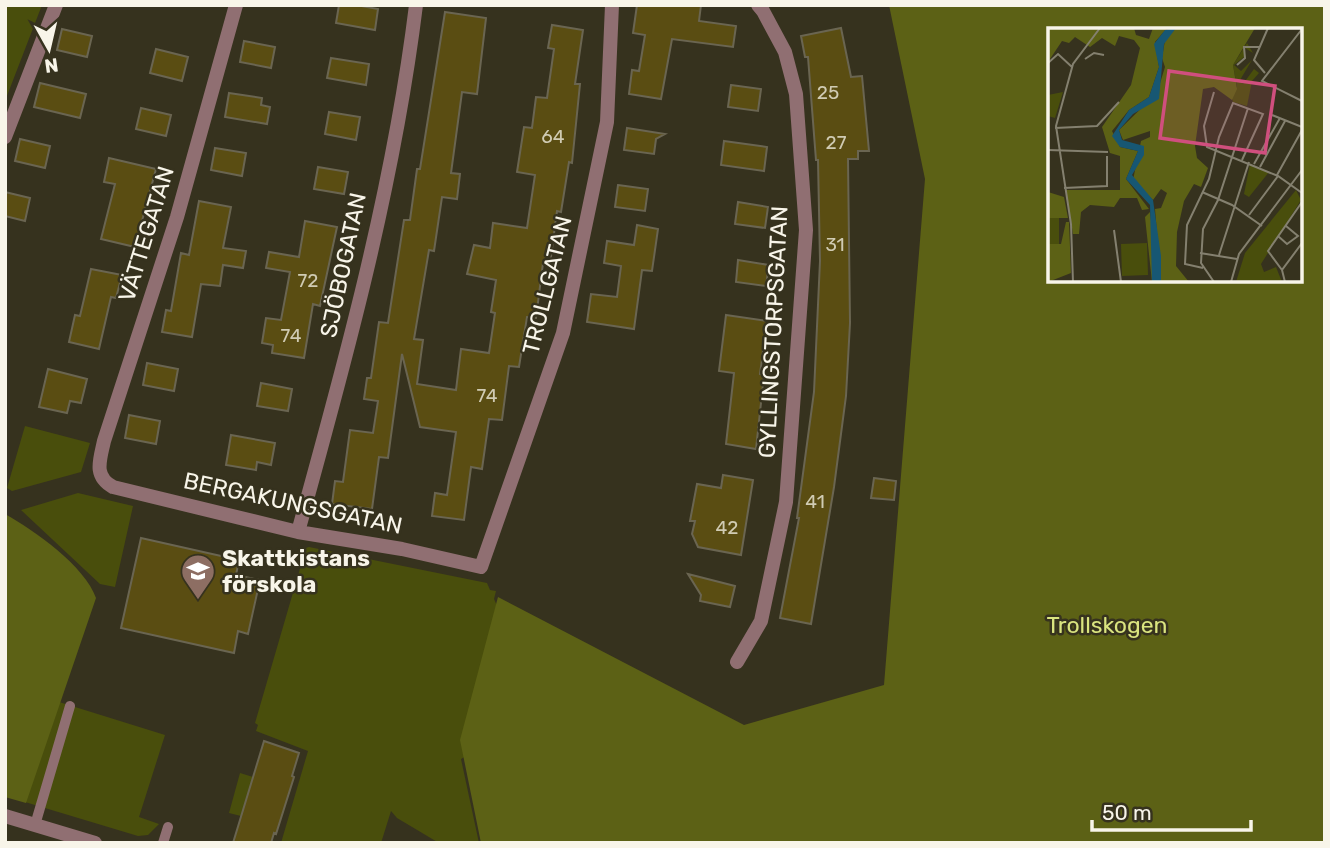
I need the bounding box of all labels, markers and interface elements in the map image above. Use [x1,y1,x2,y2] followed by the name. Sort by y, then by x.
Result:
[14,14,84,84] north arrow
[1048,28,1302,282] inset map
[43,53,60,78] text: N
[817,81,839,104] house number: 25
[541,125,565,148] house number: 64
[826,131,847,154] house number: 27
[112,163,180,305] street label: VÄTTEGATAN
[314,190,372,340] street label: SJÖBOGATAN
[752,205,794,459] street label: GYLLINGSTORPSGATAN
[516,213,578,357] street label: TROLLGATAN
[825,233,845,256] house number: 31
[298,269,318,292] house number: 72
[281,324,302,347] house number: 74
[477,384,498,407] house number: 74
[181,466,405,540] street label: BERGAKUNGSGATAN
[805,490,825,513] house number: 41
[716,516,738,539] house number: 42
[222,544,370,598] place label: Skattkistans förskola
[179,552,217,601] school or university icon: Skattkistans förskola
[1046,611,1168,639] park label: Trollskogen
[1092,788,1251,832] scale bar
[1102,800,1152,825] text: 50 m

